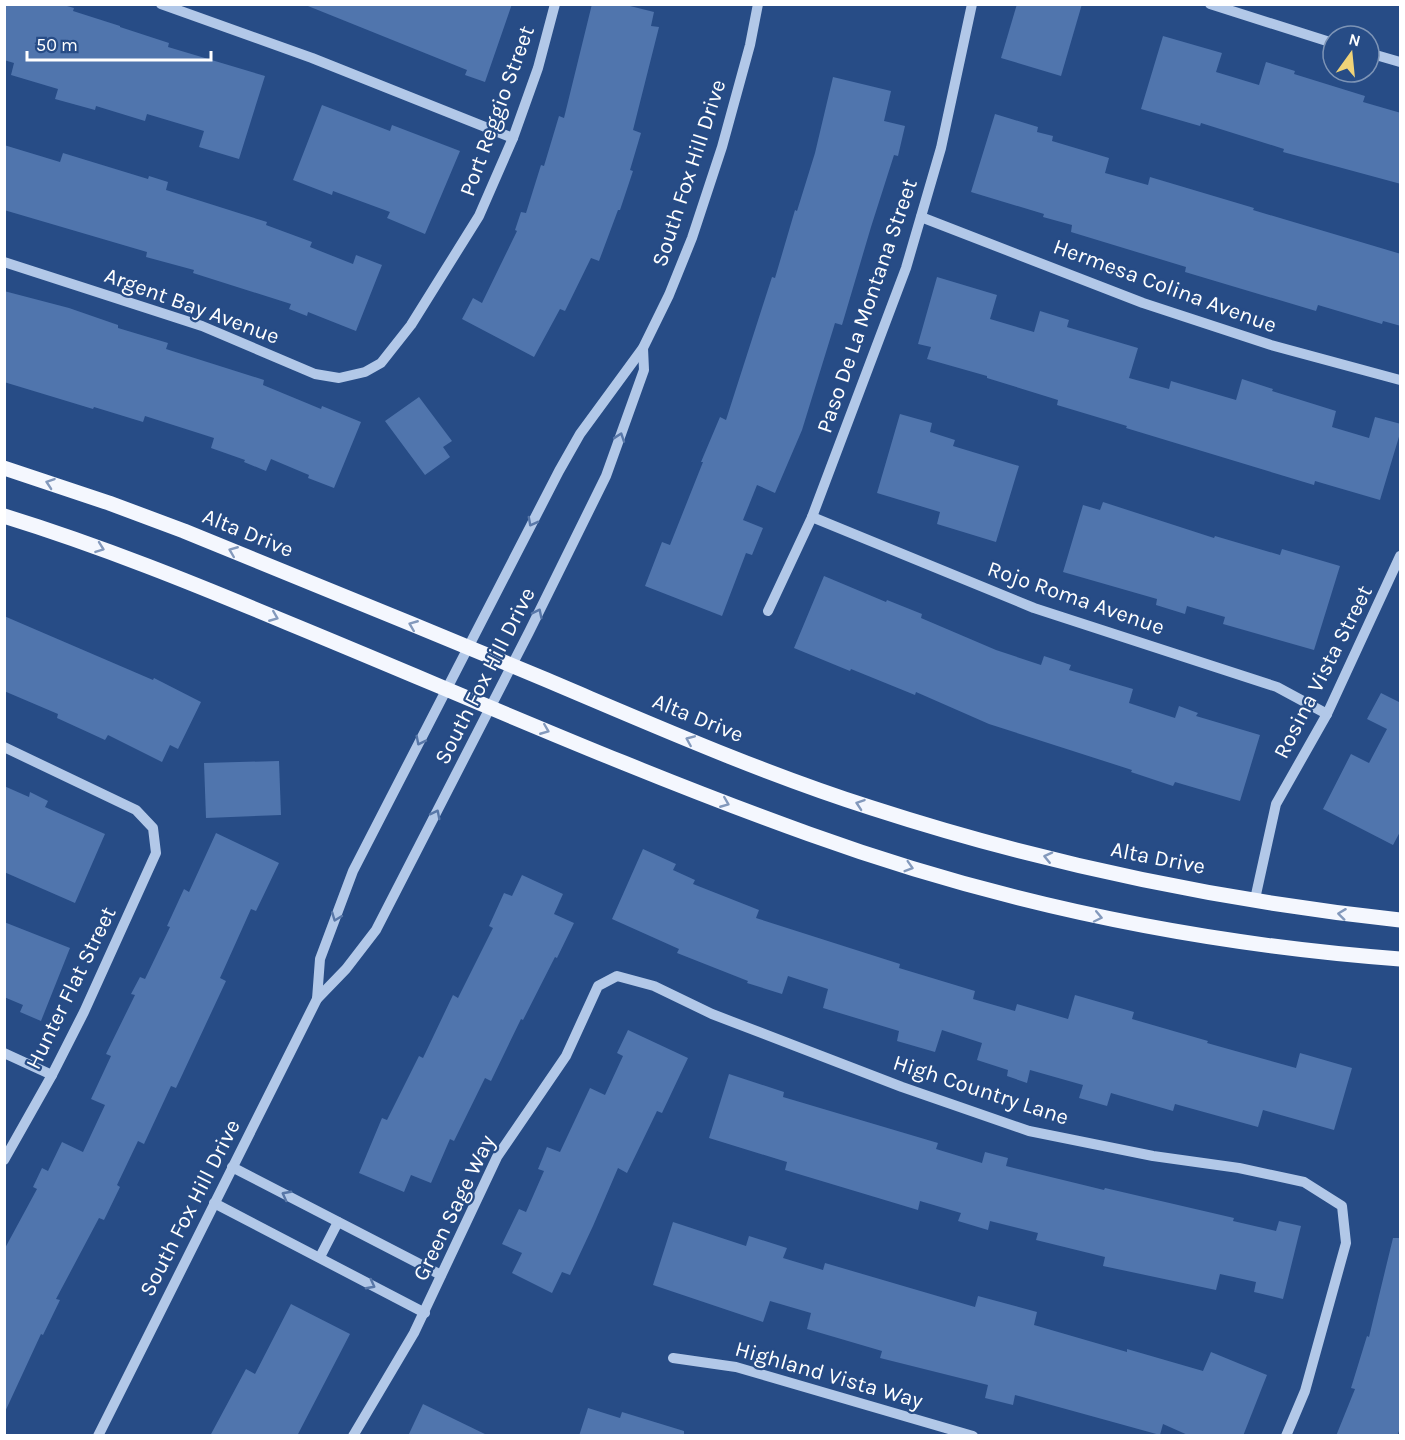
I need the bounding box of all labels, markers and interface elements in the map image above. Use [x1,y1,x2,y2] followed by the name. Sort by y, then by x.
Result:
[454,22,540,200] street label: Port Reggio Street
[27,24,212,62] scale bar
[1321,24,1381,84] north arrow
[1347,29,1363,51] text: N
[36,34,78,56] text: 50 m
[647,76,731,270] street label: South Fox Hill Drive
[811,176,923,436] street label: Paso De La Montana Street
[1050,233,1280,339] street label: Hermesa Colina Avenue
[101,262,283,350] street label: Argent Bay Avenue
[613,432,626,443] one-way arrow
[45,478,56,490] one-way arrow
[199,503,297,563] street label: Alta Drive
[528,516,539,527] one-way arrow
[94,541,104,554] one-way arrow
[228,546,239,558] one-way arrow
[984,556,1168,640] street label: Rojo Roma Avenue
[1268,581,1378,763] street label: Rosina Vista Street
[429,583,541,769] street label: South Fox Hill Drive
[531,609,542,620] one-way arrow
[267,610,278,622] one-way arrow
[408,620,419,632] one-way arrow
[649,688,747,748] street label: Alta Drive
[538,723,549,735] one-way arrow
[416,734,427,745] one-way arrow
[685,735,696,747] one-way arrow
[719,796,730,808] one-way arrow
[855,799,866,811] one-way arrow
[429,810,440,820] one-way arrow
[1109,836,1207,880] street label: Alta Drive
[1043,851,1053,864] one-way arrow
[903,860,914,872] one-way arrow
[20,902,122,1074] street label: Hunter Flat Street
[1338,908,1347,920] one-way arrow
[1093,909,1103,922] one-way arrow
[331,911,344,921] one-way arrow
[890,1049,1072,1131] street label: High Country Lane
[134,1115,246,1301] street label: South Fox Hill Drive
[407,1131,501,1285] street label: Green Sage Way
[282,1191,292,1202] one-way arrow
[365,1278,376,1289] one-way arrow
[732,1336,926,1414] street label: Highland Vista Way

